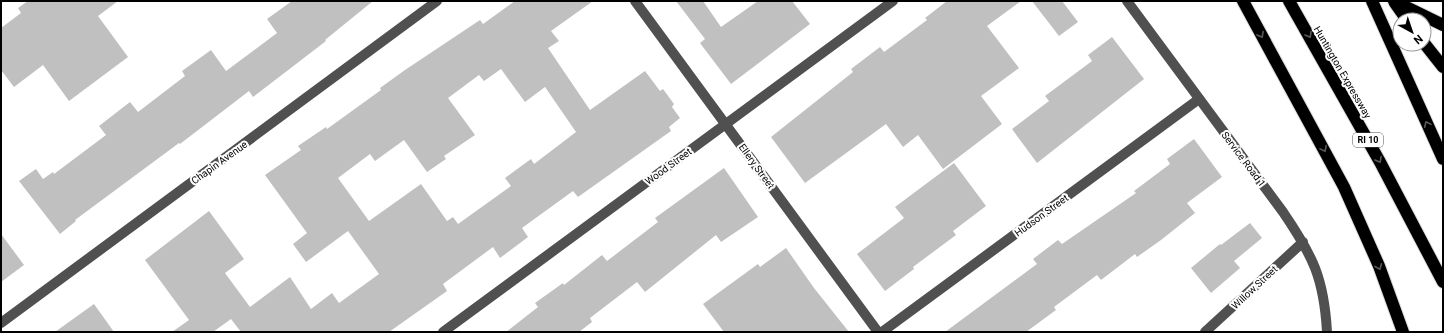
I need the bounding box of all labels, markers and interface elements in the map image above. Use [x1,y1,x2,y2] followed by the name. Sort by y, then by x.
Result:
[1392,12,1432,52] north arrow
[1312,24,1374,121] street label: Huntington Expressway
[1257,31,1264,38] one-way arrow
[1304,31,1311,38] one-way arrow
[1411,32,1425,47] text: N
[1424,120,1432,128] one-way arrow
[1219,130,1268,189] street label: Service Road 1
[1353,133,1383,147] road number: RI 10
[189,138,249,186] street label: Chapin Avenue
[737,142,777,191] street label: Ellery Street
[1320,145,1327,152] one-way arrow
[643,146,694,187] street label: Wood Street
[1375,156,1382,163] one-way arrow
[1012,192,1070,239] street label: Hudson Street
[1229,263,1279,311] street label: Willow Street
[1375,263,1383,270] one-way arrow

